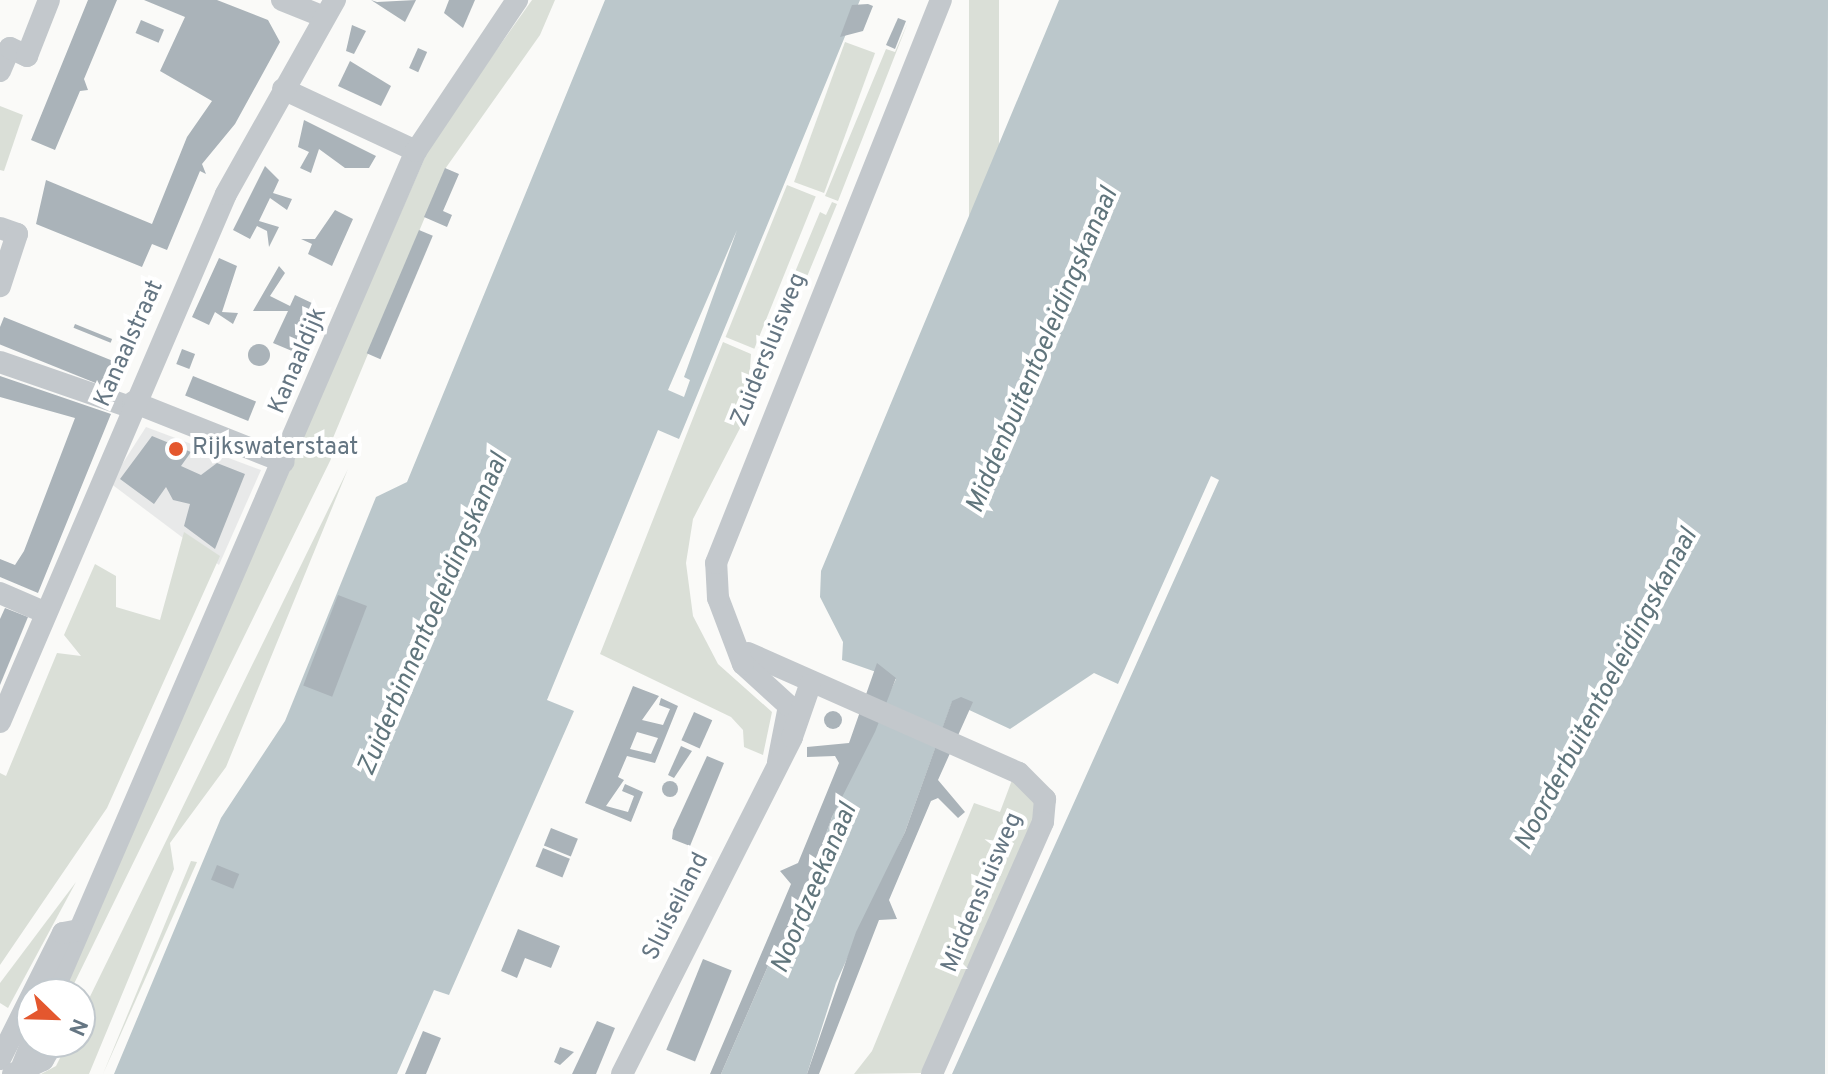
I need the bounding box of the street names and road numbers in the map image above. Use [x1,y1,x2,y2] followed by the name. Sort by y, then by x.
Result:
[726,269,814,431] street label: Zuidersluisweg
[89,276,171,412] street label: Kanaalstraat
[264,303,334,419] street label: Kanaaldijk
[936,809,1030,977] street label: Middensluisweg
[638,848,716,966] street label: Sluiseiland

